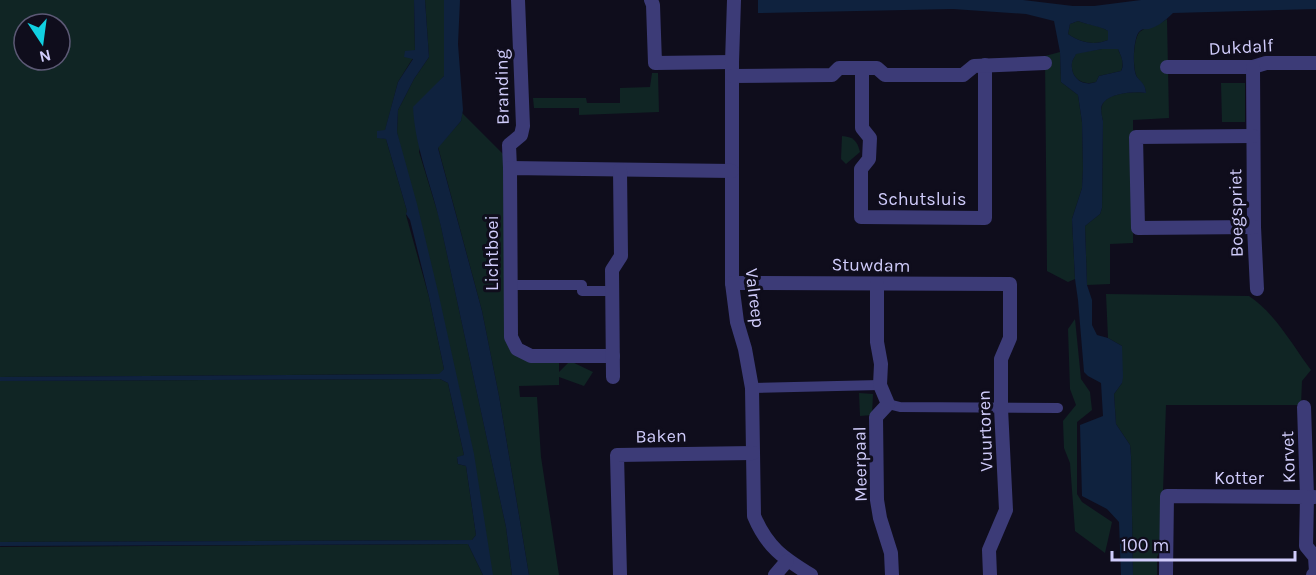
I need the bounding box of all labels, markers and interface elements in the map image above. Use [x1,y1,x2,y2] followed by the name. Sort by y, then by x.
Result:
[12,12,72,72] north arrow
[1208,34,1275,60] street label: Dukdalf
[38,46,53,67] text: N
[490,49,514,125] street label: Branding
[1224,168,1248,257] street label: Boegspriet
[878,188,966,210] street label: Schutsluis
[481,215,503,291] street label: Lichtboei
[831,253,911,277] street label: Stuwdam
[740,267,770,329] street label: Valreep
[973,390,997,472] street label: Vuurtoren
[635,425,687,447] street label: Baken
[848,426,872,502] street label: Meerpaal
[1276,430,1300,484] street label: Korvet
[1214,467,1265,489] street label: Kotter
[1112,524,1295,562] scale bar
[1121,534,1169,556] text: 100 m

